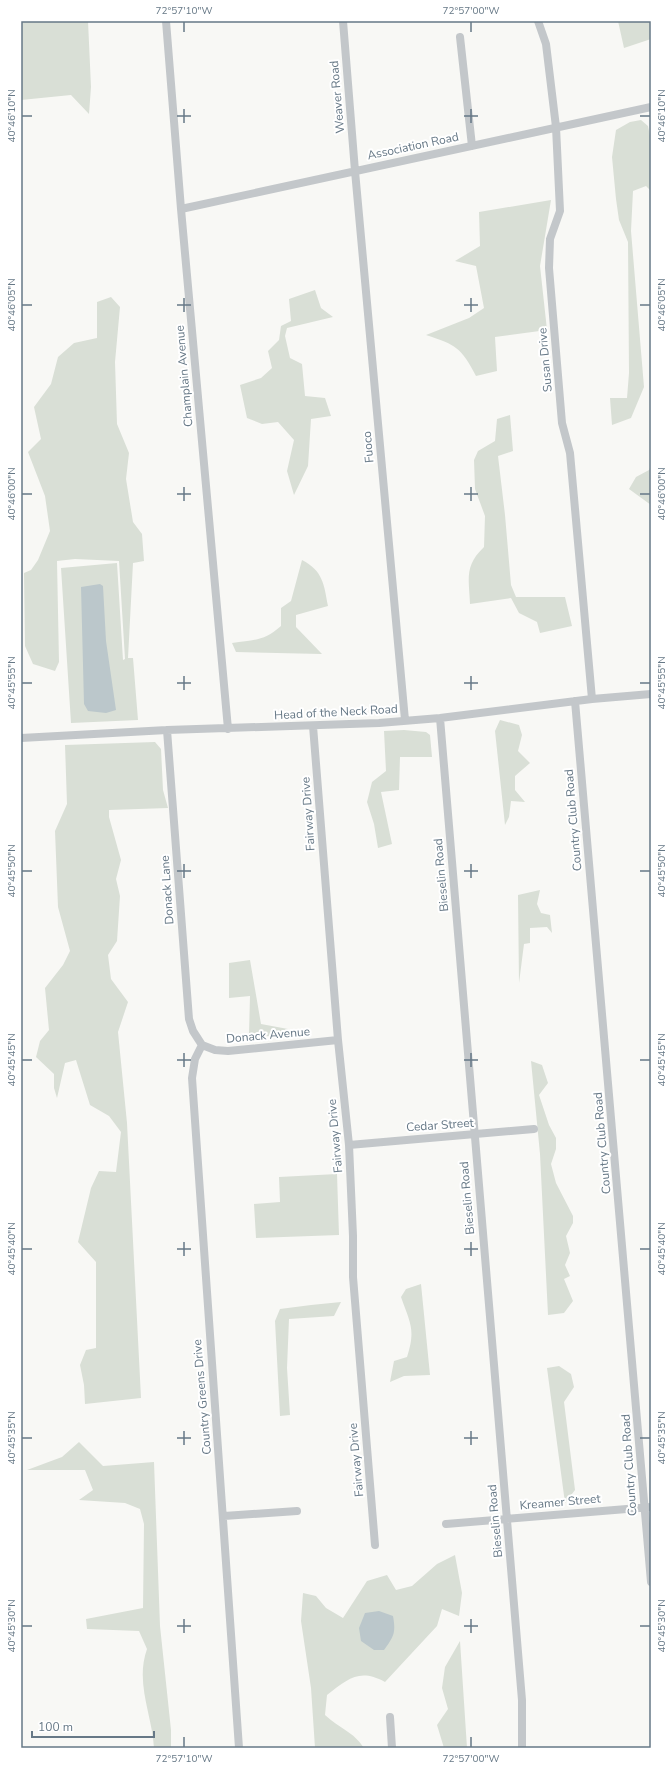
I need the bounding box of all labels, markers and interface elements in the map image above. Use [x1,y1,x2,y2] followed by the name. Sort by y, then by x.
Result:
[156,4,212,18] text: 72°57'10"W
[443,4,499,18] text: 72°57'00"W
[326,60,348,134] street label: Weaver Road
[5,89,19,143] text: 40°46'10"N
[655,89,669,143] text: 40°46'10"N
[366,128,460,164] street label: Association Road
[5,278,19,332] text: 40°46'05"N
[655,278,669,332] text: 40°46'05"N
[172,325,196,427] street label: Champlain Avenue
[534,327,556,393] street label: Susan Drive
[359,430,377,464] street label: Fuoco
[5,467,19,521] text: 40°46'00"N
[655,467,669,521] text: 40°46'00"N
[5,656,19,710] text: 40°45'55"N
[655,656,669,710] text: 40°45'55"N
[274,701,398,723] street label: Head of the Neck Road
[561,768,585,872] street label: Country Club Road
[297,776,319,852] street label: Fairway Drive
[430,838,452,912] street label: Bieselin Road
[5,844,19,898] text: 40°45'50"N
[655,844,669,898] text: 40°45'50"N
[157,855,177,925] street label: Donack Lane
[225,1023,311,1047] street label: Donack Avenue
[5,1033,19,1087] text: 40°45'45"N
[655,1033,669,1087] text: 40°45'45"N
[590,1091,614,1195] street label: Country Club Road
[324,1098,346,1174] street label: Fairway Drive
[406,1115,475,1135] street label: Cedar Street
[456,1161,478,1235] street label: Bieselin Road
[5,1222,19,1276] text: 40°45'40"N
[655,1222,669,1276] text: 40°45'40"N
[189,1339,215,1455] street label: Country Greens Drive
[5,1411,19,1465] text: 40°45'35"N
[655,1411,669,1465] text: 40°45'35"N
[617,1413,641,1517] street label: Country Club Road
[345,1422,367,1498] street label: Fairway Drive
[484,1484,506,1558] street label: Bieselin Road
[519,1490,602,1514] street label: Kreamer Street
[5,1599,19,1653] text: 40°45'30"N
[655,1599,669,1653] text: 40°45'30"N
[32,1713,154,1739] scale bar
[38,1719,73,1735] text: 100 m
[156,1752,212,1766] text: 72°57'10"W
[443,1752,499,1766] text: 72°57'00"W

